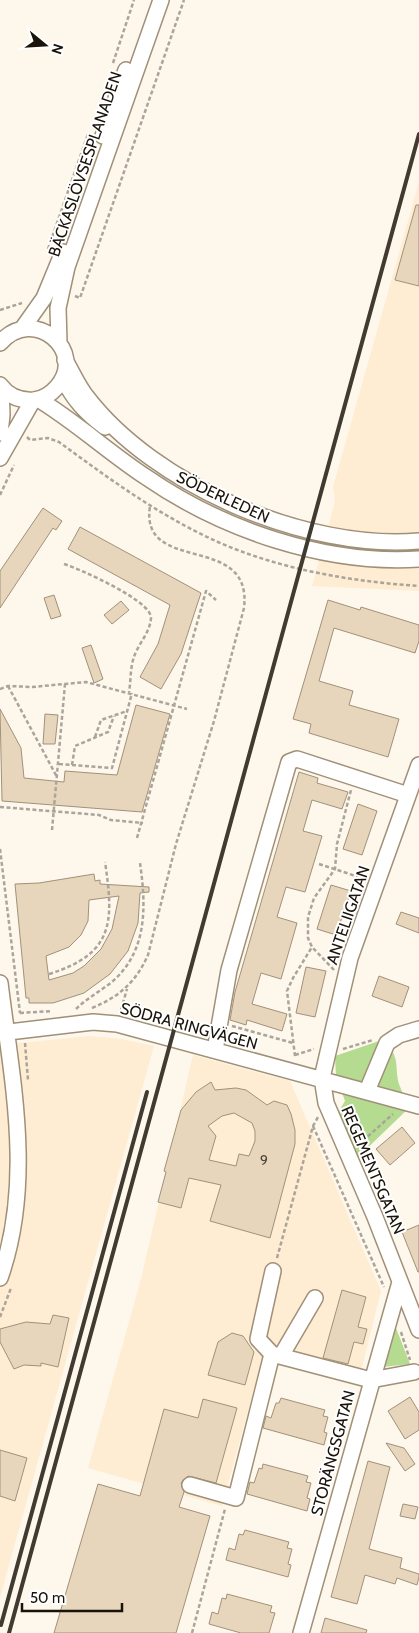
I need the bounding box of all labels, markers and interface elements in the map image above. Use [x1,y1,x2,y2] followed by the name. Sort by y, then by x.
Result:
[20,20,70,70] north arrow
[47,42,67,57] text: N
[44,69,126,259] street label: BÄCKASLÖVSESPLANADEN
[173,467,273,527] street label: SÖDERLEDEN
[322,863,374,967] street label: ANTELIIGATAN
[118,998,260,1054] street label: SÖDRA RINGVÄGEN
[337,1103,409,1237] street label: REGEMENTSGATAN
[260,1151,268,1169] house number: 9
[307,1388,359,1518] street label: STORÄNGSGATAN
[22,1580,122,1612] scale bar
[30,1589,65,1607] text: 50 m

